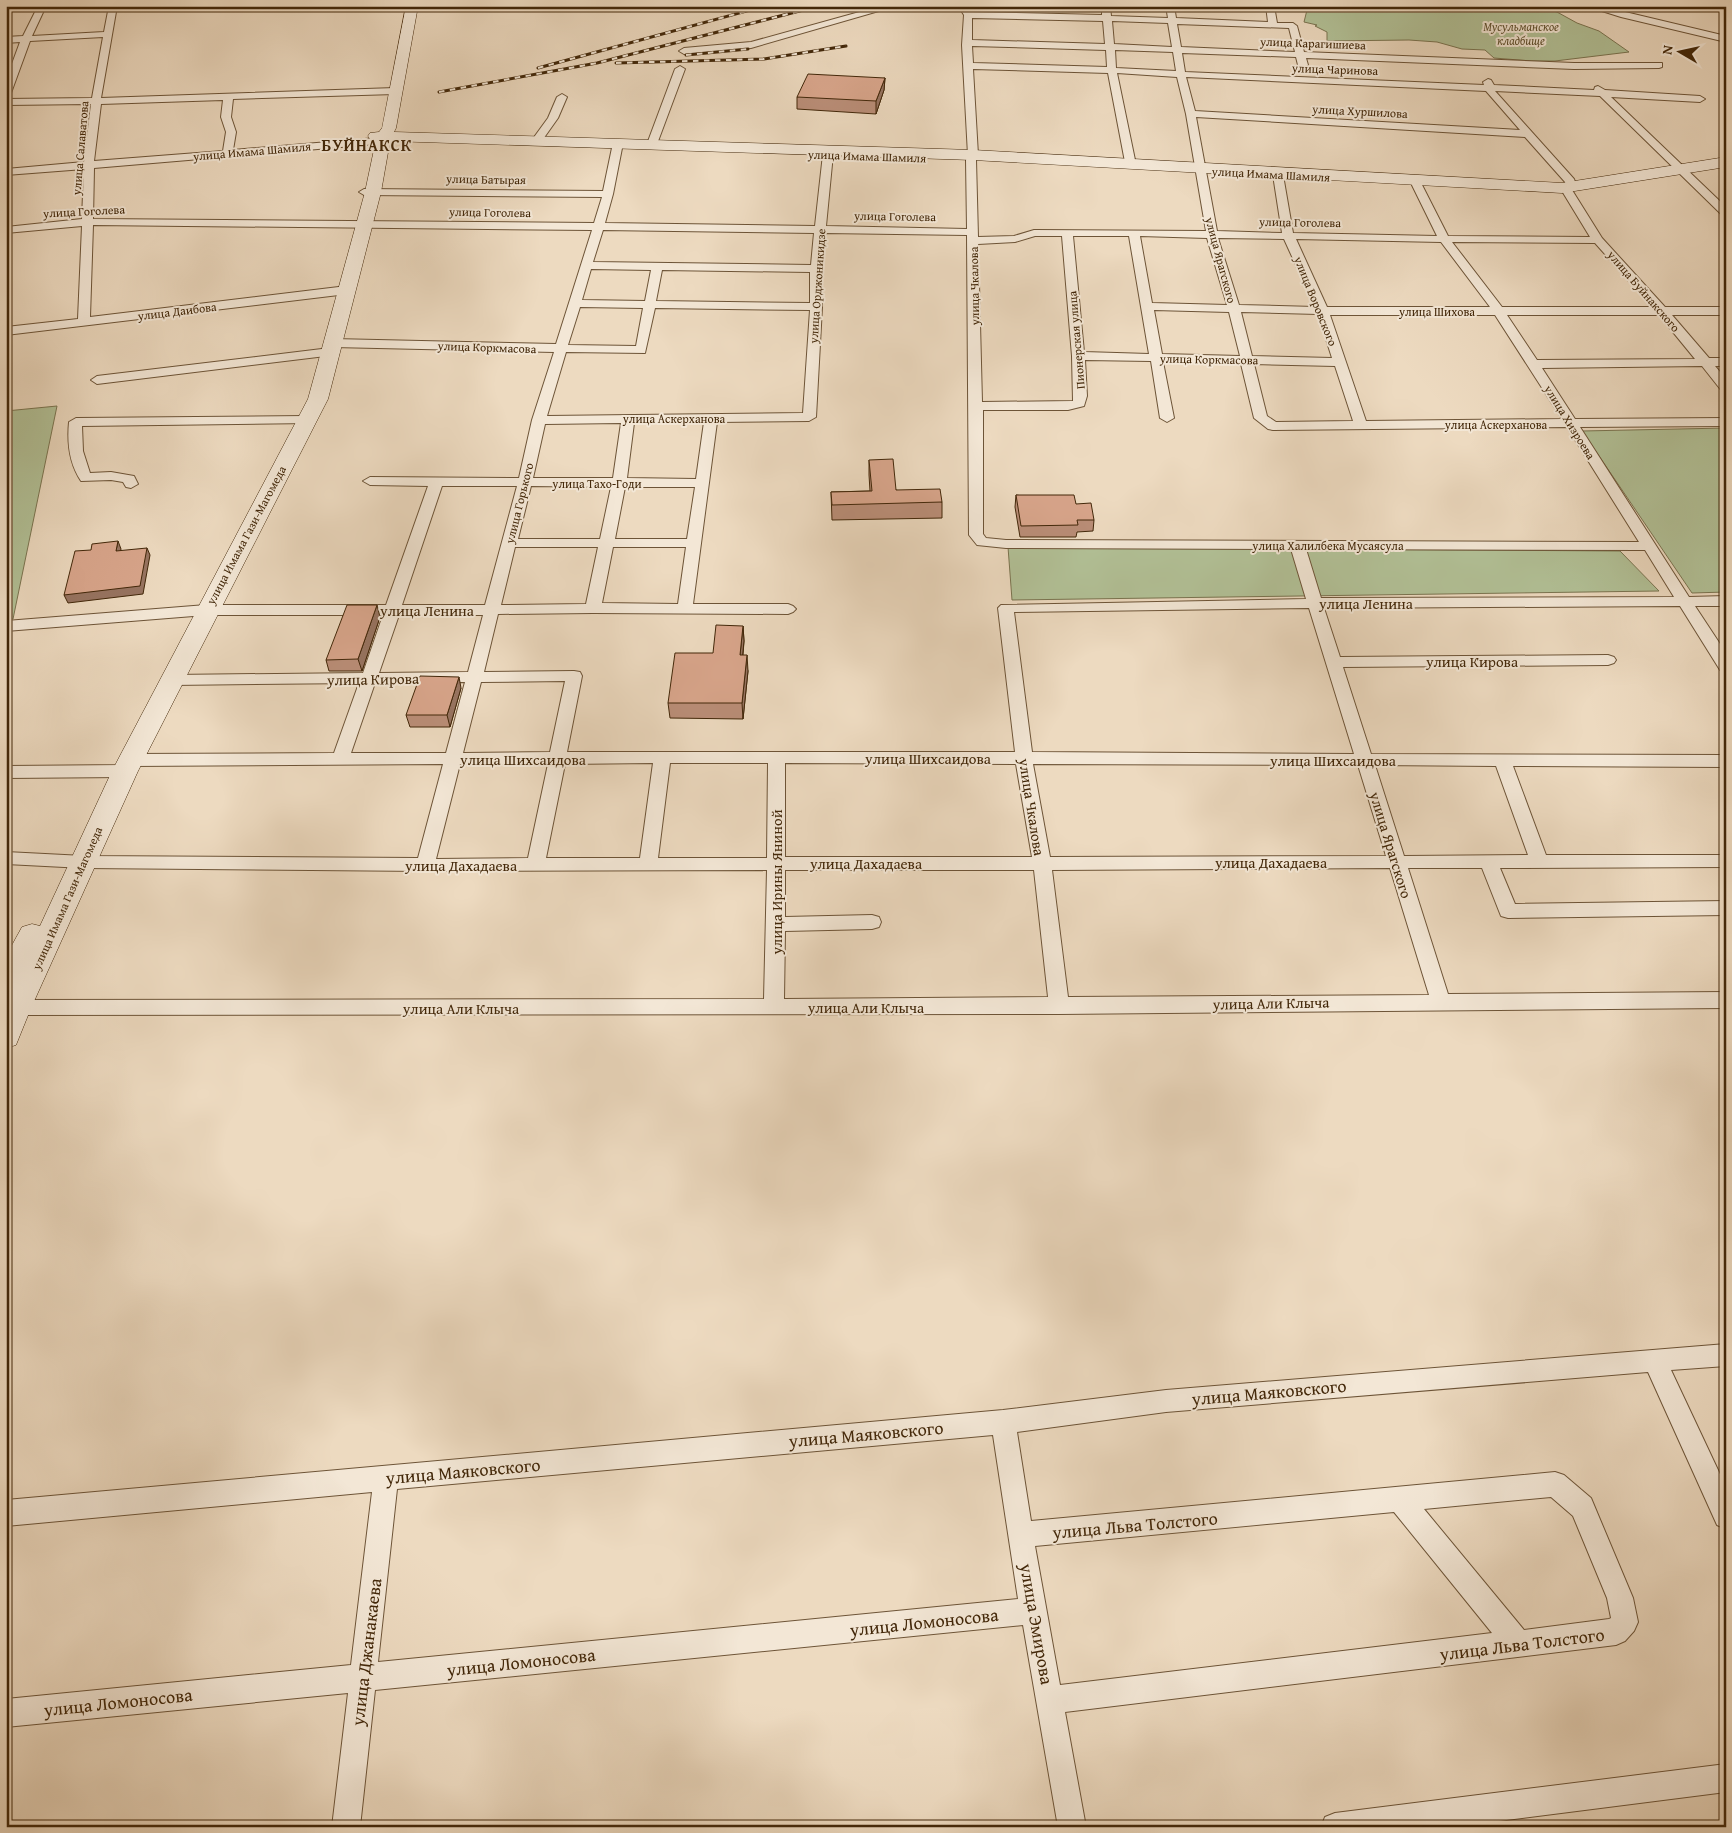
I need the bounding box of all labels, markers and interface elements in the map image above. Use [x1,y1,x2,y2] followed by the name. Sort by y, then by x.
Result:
[1483,18,1559,49] park label: Мусульманское кладбище
[1654,28,1704,78] north arrow
[1259,33,1367,53] street label: улица Карагишиева
[1657,43,1678,56] text: N
[1291,59,1379,79] street label: улица Чаринова
[67,100,93,197] street label: улица Салаватова
[1311,100,1408,122] street label: улица Хуршилова
[322,133,412,157] district label: БУЙНАКСК
[191,137,312,165] street label: улица Имама Шамиля
[806,145,927,167] street label: улица Имама Шамиля
[1210,162,1331,186] street label: улица Имама Шамиля
[445,170,526,188] street label: улица Батырая
[42,200,126,222] street label: улица Гоголева
[448,203,531,221] street label: улица Гоголева
[853,207,936,225] street label: улица Гоголева
[1258,213,1341,231] street label: улица Гоголева
[1201,214,1241,305] street label: улица Ярагского
[804,228,830,345] street label: улица Орджоникидзе
[965,246,983,326] street label: улица Чкалова
[1603,246,1684,335] street label: улица Буйнакского
[1290,253,1342,348] street label: улица Воровского
[1063,290,1089,390] street label: Пионерская улица
[136,298,218,324] street label: улица Даибова
[1398,303,1475,320] street label: улица Шихова
[436,337,537,357] street label: улица Коркмасова
[1159,350,1259,368] street label: улица Коркмасова
[1540,381,1600,463] street label: улица Хизроева
[622,410,726,427] street label: улица Аскерханова
[1444,416,1548,433] street label: улица Аскерханова
[501,461,537,546] street label: улица Горького
[202,462,290,608] street label: улица Имама Гази-Магомеда
[551,475,642,492] street label: улица Тахо-Годи
[1251,537,1404,554] street label: улица Халилбека Мусаясула
[1318,593,1414,614] street label: улица Ленина
[379,600,475,621] street label: улица Ленина
[1425,651,1519,672] street label: улица Кирова
[326,668,420,690] street label: улица Кирова
[864,748,992,769] street label: улица Шихсаидова
[459,749,587,770] street label: улица Шихсаидова
[1269,750,1397,771] street label: улица Шихсаидова
[1014,756,1050,858] street label: улица Чкалова
[1365,788,1417,901] street label: улица Ярагского
[766,809,787,956] street label: улица Ирины Яниной
[27,823,106,973] street label: улица Имама Гази-Магомеда
[1214,852,1328,873] street label: улица Дахадаева
[809,853,923,874] street label: улица Дахадаева
[404,855,518,876] street label: улица Дахадаева
[1212,991,1330,1015] street label: улица Али Клыча
[807,997,925,1018] street label: улица Али Клыча
[402,998,520,1019] street label: улица Али Клыча
[1190,1372,1347,1412] street label: улица Маяковского
[787,1414,944,1454] street label: улица Маяковского
[384,1451,541,1491] street label: улица Маяковского
[1050,1504,1219,1546] street label: улица Льва Толстого
[1013,1560,1061,1687] street label: улица Эмирова
[343,1576,389,1728] street label: улица Джанакаева
[847,1601,1000,1643] street label: улица Ломоносова
[1437,1621,1606,1668] street label: улица Льва Толстого
[444,1641,597,1683] street label: улица Ломоносова
[41,1681,194,1723] street label: улица Ломоносова

